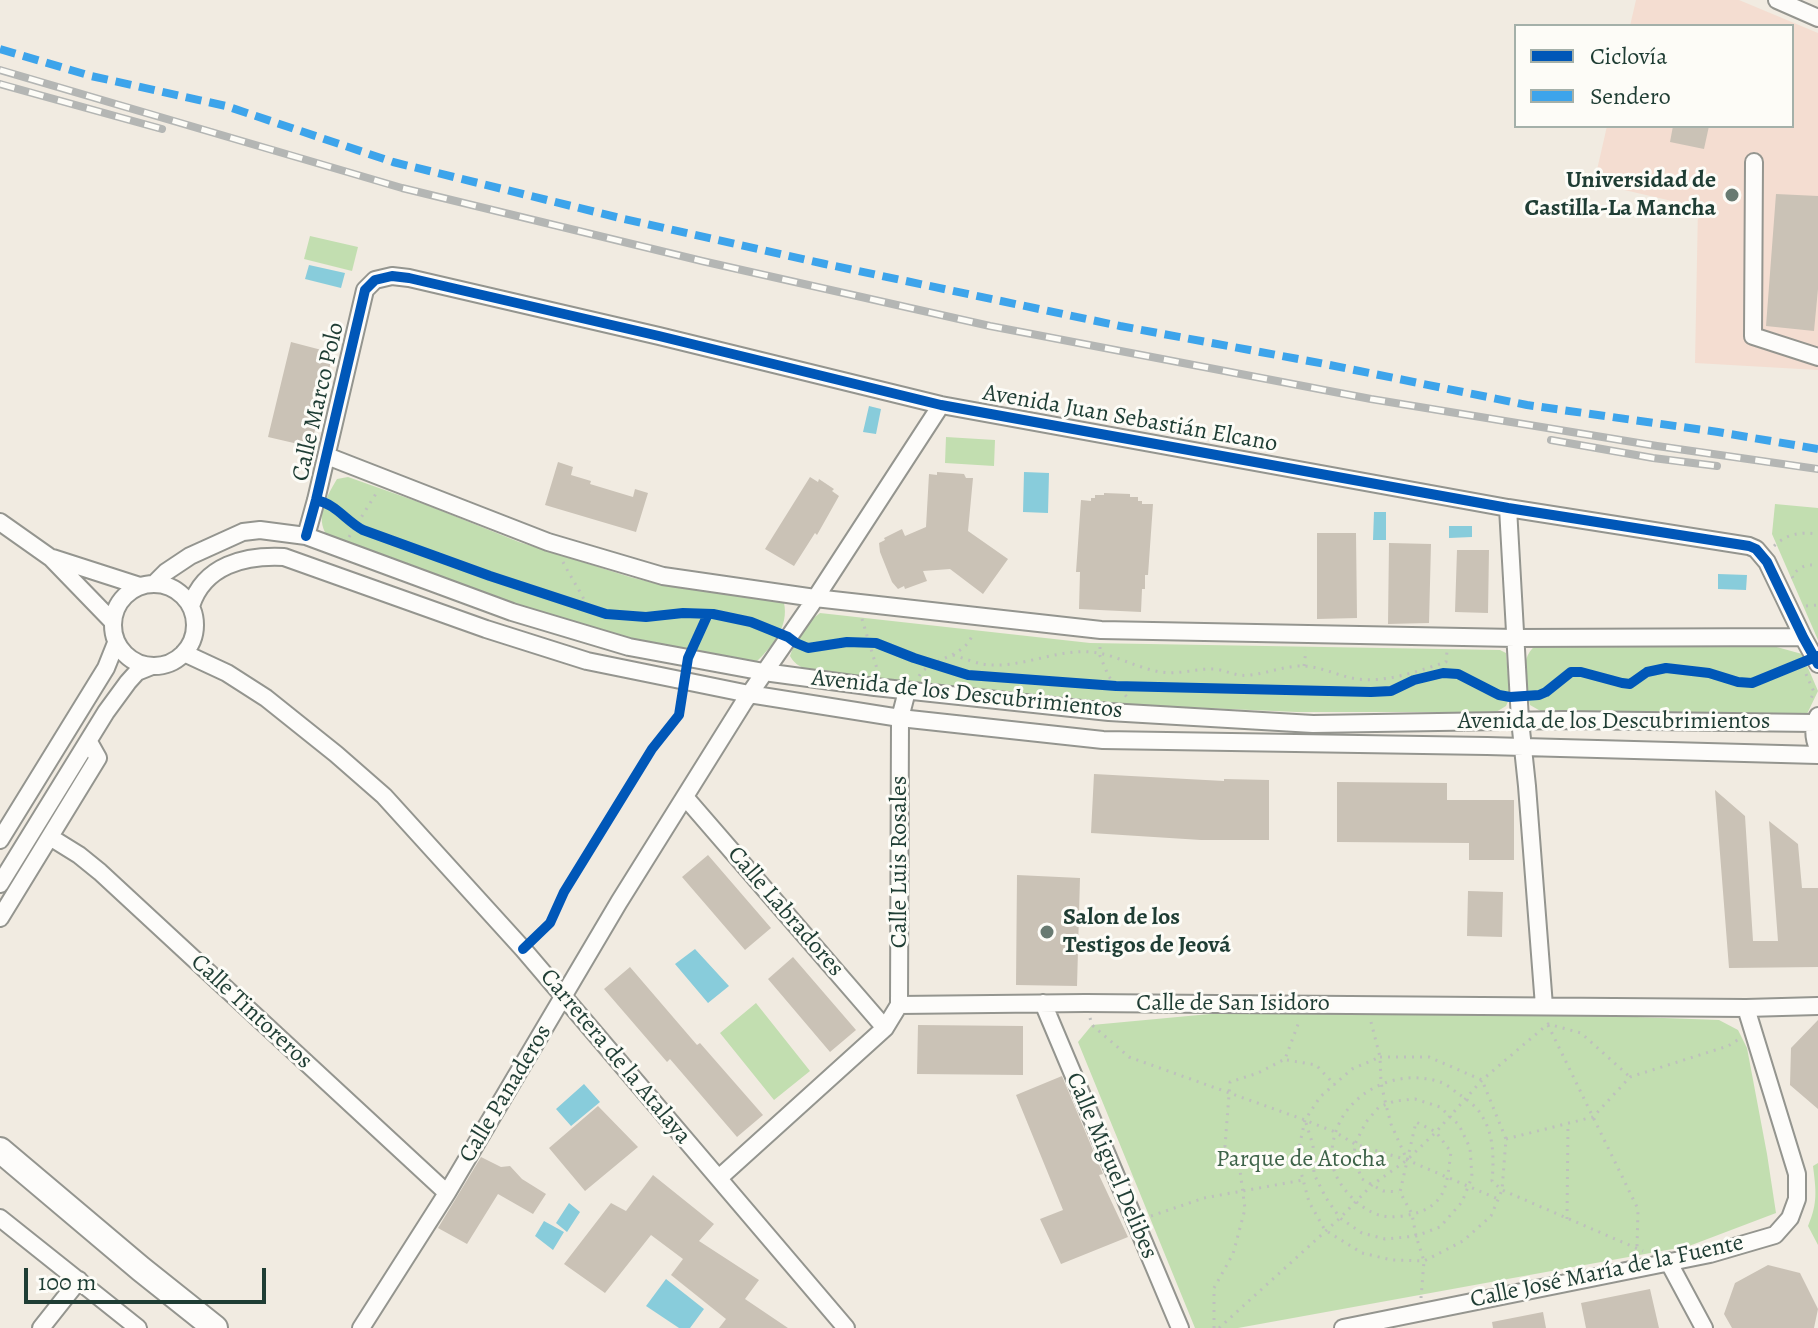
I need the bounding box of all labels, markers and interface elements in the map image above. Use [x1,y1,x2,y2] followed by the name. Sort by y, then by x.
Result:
[1514,24,1794,128] legend
[1590,40,1668,72] text: Ciclovía
[1590,80,1671,112] text: Sendero
[1524,167,1716,223] place label: Universidad de Castilla-La Mancha
[1723,186,1741,204] marker: Universidad de Castilla-La Mancha
[287,320,351,484] street label: Calle Marco Polo
[980,379,1280,459] street label: Avenida Juan Sebastián Elcano
[810,664,1124,726] street label: Avenida de los Descubrimientos
[1458,708,1770,736] street label: Avenida de los Descubrimientos
[886,776,914,948] street label: Calle Luis Rosales
[721,841,849,983] street label: Calle Labradores
[1063,904,1231,960] place label: Salon de los Testigos de Jeová
[1038,923,1056,941] marker: Salon de los Testigos de Jeová
[184,948,318,1076] street label: Calle Tintoreros
[533,963,697,1151] street label: Carretera de la Atalaya
[1136,990,1330,1018] street label: Calle de San Isidoro
[454,1020,558,1168] street label: Calle Panaderos
[1059,1069,1163,1263] street label: Calle Miguel Delibes
[1216,1146,1386,1174] park label: Parque de Atocha
[1468,1229,1746,1315] street label: Calle José María de la Fuente
[28,1252,270,1302] scale bar
[38,1266,97,1298] text: 100 m

